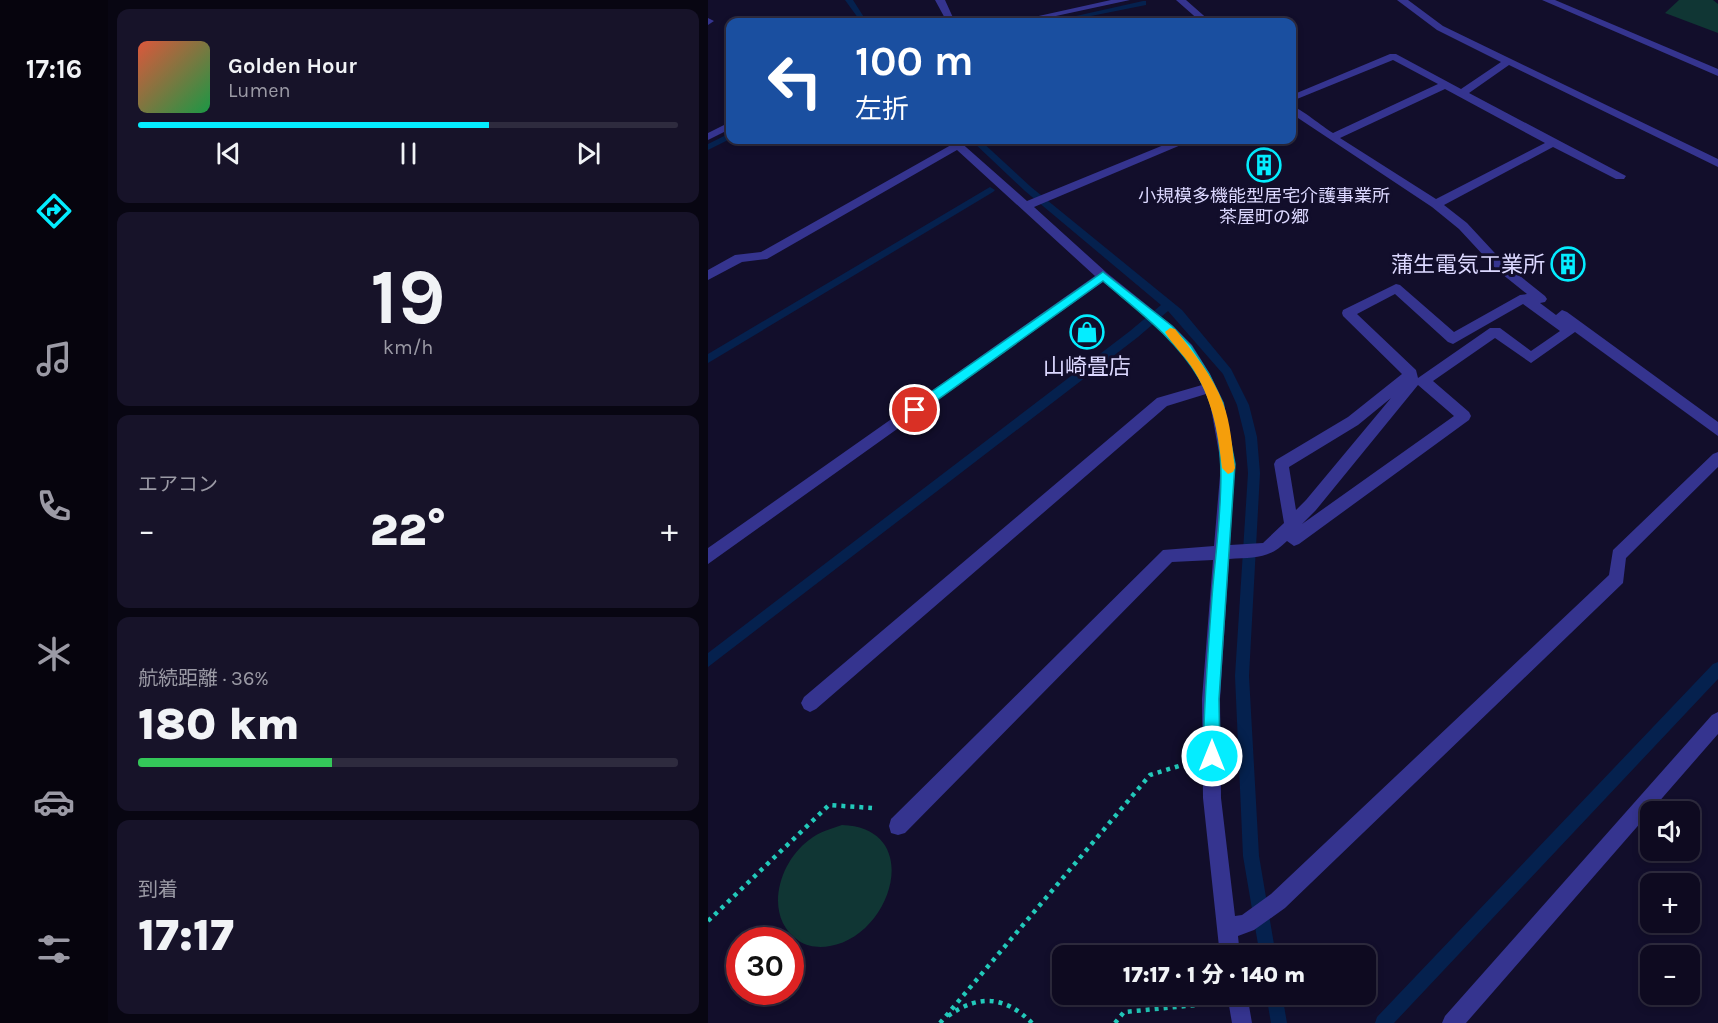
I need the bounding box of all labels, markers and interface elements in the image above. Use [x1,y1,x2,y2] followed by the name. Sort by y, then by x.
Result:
[855,36,974,86] text: 100 m
[756,42,834,120] icon: left
[26,53,82,85] text: 17:16
[228,53,357,79] text: Golden Hour
[228,79,291,102] text: Lumen
[855,93,909,125] text: 左折
[212,137,245,170] icon: previous
[392,137,425,170] icon: pause
[572,137,605,170] icon: next
[1246,147,1282,183] building icon: 小規模多機能型居宅介護事業所 茶屋町の郷
[1138,185,1390,228] place label: 小規模多機能型居宅介護事業所 茶屋町の郷
[33,190,75,232] icon: directions
[1550,246,1586,282] building icon: 蒲生電気工業所
[370,251,446,343] text: 19
[1391,252,1545,278] place label: 蒲生電気工業所
[1069,314,1105,350] shop icon: 山崎畳店
[383,336,433,359] text: km/h
[33,338,75,380] icon: music
[1043,354,1131,380] place label: 山崎畳店
[889,384,940,435] pin
[898,393,931,426] icon: arrive
[138,473,218,496] text: エアコン
[33,485,75,527] icon: phone
[370,504,446,556] text: 22°
[138,511,155,549] text: −
[661,511,678,549] text: +
[33,633,75,675] icon: climate
[138,667,269,690] text: 航続距離 · 36%
[138,698,300,750] text: 180 km
[1180,724,1244,788] position arrow
[33,781,75,823] icon: car
[1640,801,1700,1005] map controls
[1640,801,1700,861] button: sound
[1640,873,1700,933] button: +
[138,878,178,901] text: 到着
[138,909,234,961] text: 17:17
[726,927,804,1005] speed limit sign: 30
[33,928,75,970] icon: filters
[1640,945,1700,1005] button: −
[1123,962,1305,988] text: 17:17 · 1 分 · 140 m

